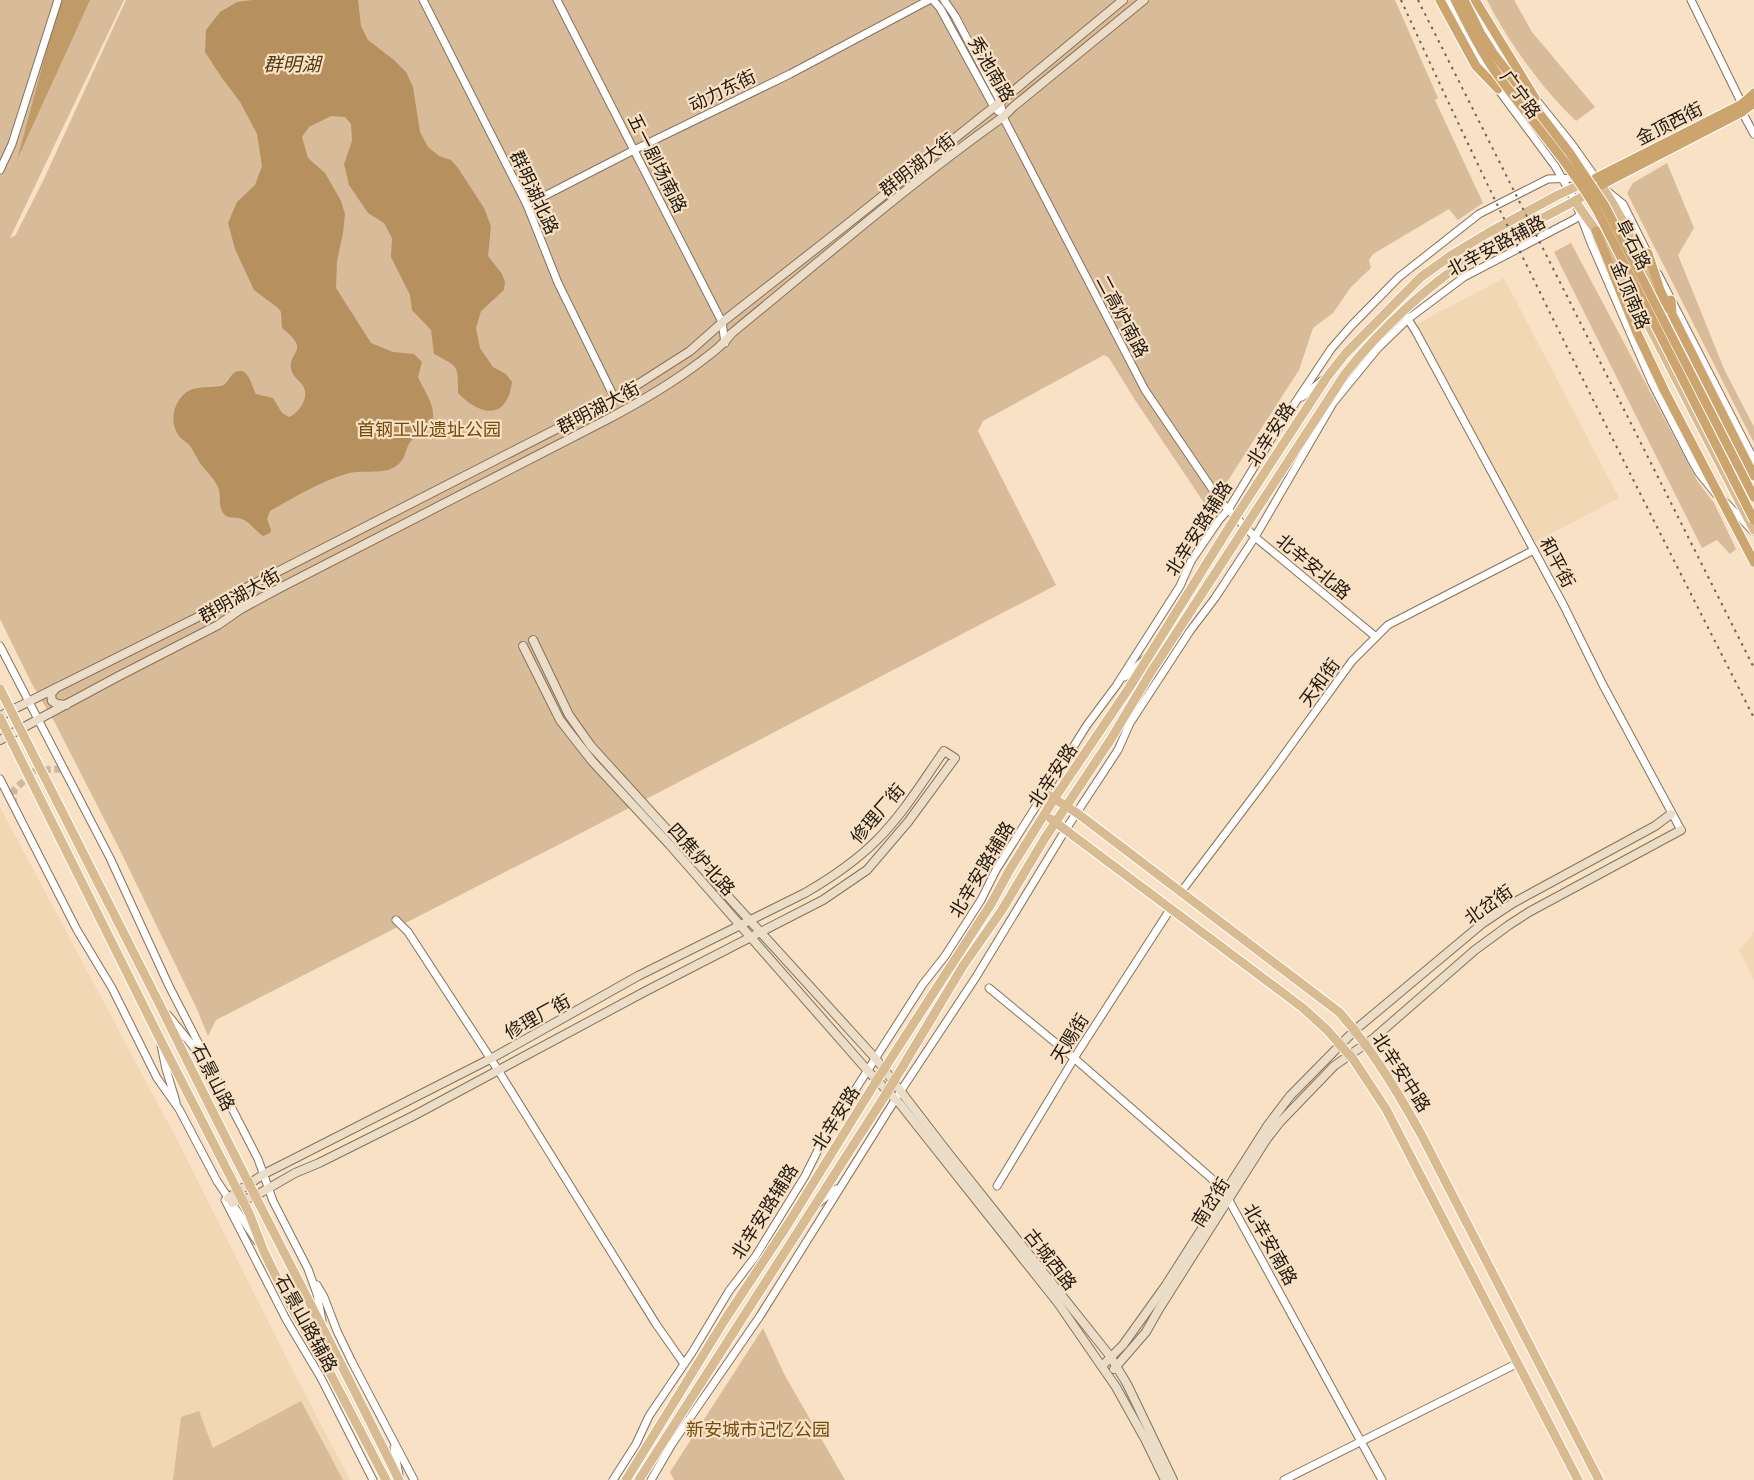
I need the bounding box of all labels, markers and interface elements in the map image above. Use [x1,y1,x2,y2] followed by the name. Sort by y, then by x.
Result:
[965,33,1019,105] street label: 秀池南路
[263,53,323,75] water label: 群明湖
[685,65,759,115] street label: 动力东街
[1497,66,1545,122] street label: 广宁路
[1632,98,1706,148] street label: 金顶西街
[625,110,691,216] street label: 五一剧场南路
[875,128,959,200] street label: 群明湖大街
[507,147,563,237] street label: 群明湖北路
[1444,211,1548,279] street label: 北辛安路辅路
[1613,215,1655,273] street label: 阜石路
[1608,258,1654,332] street label: 金顶南路
[1093,272,1153,360] street label: 二高炉南路
[554,377,642,437] street label: 群明湖大街
[1242,398,1298,470] street label: 北辛安路
[357,419,501,439] park label: 首钢工业遗址公园
[1161,477,1235,579] street label: 北辛安路辅路
[1273,529,1355,603] street label: 北辛安北路
[1536,533,1580,591] street label: 和平街
[195,564,283,626] street label: 群明湖大街
[1295,654,1343,710] street label: 天和街
[1024,740,1080,810] street label: 北辛安路
[846,779,908,847] street label: 修理厂街
[945,818,1017,920] street label: 北辛安路辅路
[664,819,740,899] street label: 四焦炉北路
[1460,880,1516,928] street label: 北岔街
[501,990,573,1042] street label: 修理厂街
[1046,1010,1092,1066] street label: 天赐街
[1369,1029,1435,1115] street label: 北辛安中路
[189,1040,239,1114] street label: 石景山路
[807,1082,863,1154] street label: 北辛安路
[727,1160,801,1262] street label: 北辛安路辅路
[1187,1174,1233,1230] street label: 南岔街
[1240,1200,1302,1288] street label: 北辛安南路
[1021,1224,1081,1294] street label: 古城西路
[272,1271,342,1375] street label: 石景山路辅路
[686,1419,830,1439] park label: 新安城市记忆公园

